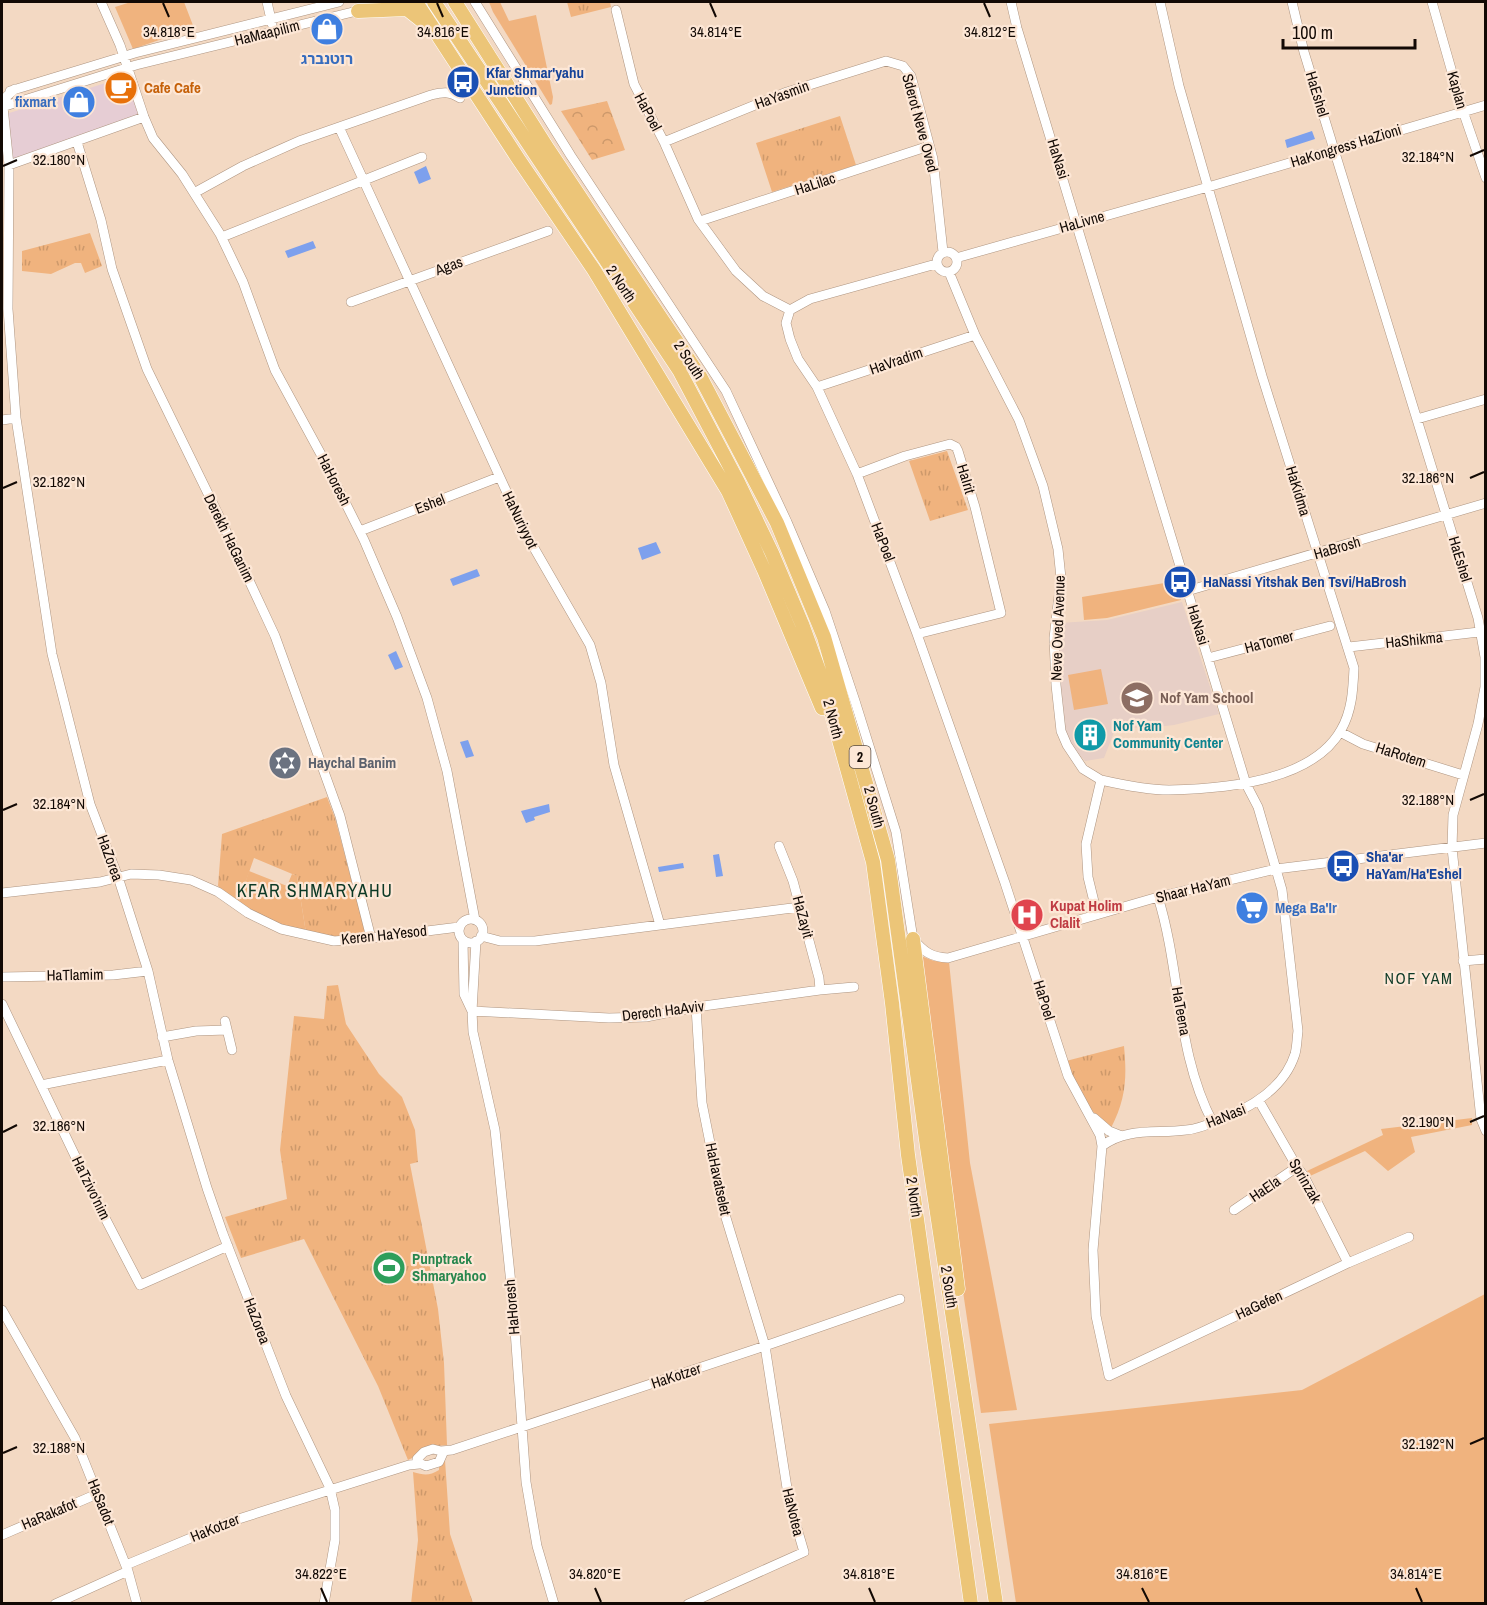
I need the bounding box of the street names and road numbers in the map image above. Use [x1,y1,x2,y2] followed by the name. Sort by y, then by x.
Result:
[232,14,302,51] street label: HaMaapilim
[1301,69,1334,119] street label: HaEshel
[1442,69,1473,111] street label: Kaplan
[897,71,944,174] street label: Sderot Neve Oved
[752,75,812,114] street label: HaYasmin
[630,89,667,135] street label: HaPoel
[1288,119,1404,172] street label: HaKongress HaZioni
[1042,136,1075,182] street label: HaNasi
[792,167,838,200] street label: HaLilac
[1057,205,1107,238] street label: HaLivne
[431,251,466,281] street label: Agas
[601,261,641,306] street label: 2 North
[669,336,710,383] street label: 2 South
[866,342,925,379] street label: HaVradim
[313,450,356,509] street label: HaHoresh
[952,461,981,497] street label: HaIrit
[1281,463,1316,519] street label: HaKidma
[412,488,448,519] street label: Eshel
[498,488,544,553] street label: HaNuriyyot
[199,490,260,585] street label: Derekh HaGanim
[866,519,900,564] street label: HaPoel
[1311,531,1363,564] street label: HaBrosh
[1444,534,1477,584] street label: HaEshel
[1045,575,1070,681] street label: Neve Oved Avenue
[1182,602,1215,648] street label: HaNasi
[1242,625,1296,658] street label: HaTomer
[1384,626,1444,653] street label: HaShikma
[818,697,849,741] street label: 2 North
[1373,737,1429,773] street label: HaRotem
[850,746,870,768] road number: 2
[859,784,890,830] street label: 2 South
[92,832,129,884] street label: HaZorea
[1153,869,1232,908] street label: Shaar HaYam
[788,893,819,941] street label: HaZayit
[340,920,428,949] street label: Keren HaYesod
[46,964,104,985] street label: HaTlamim
[1029,977,1060,1022] street label: HaPoel
[1167,985,1196,1037] street label: HaTeena
[621,995,706,1026] street label: Derech HaAviv
[1203,1098,1249,1133] street label: HaNasi
[701,1141,737,1218] street label: HaHavatselet
[67,1153,116,1223] street label: HaTzivo'nim
[1284,1154,1327,1208] street label: Sprinzak
[1245,1170,1285,1207] street label: HaEla
[901,1175,928,1218] street label: 2 North
[936,1264,963,1310] street label: 2 South
[499,1279,524,1336] street label: HaHoresh
[1232,1285,1286,1324] street label: HaGefen
[239,1295,276,1347] street label: HaZorea
[648,1358,703,1393] street label: HaKotzer
[83,1476,120,1528] street label: HaSadot
[777,1486,810,1538] street label: HaNotea
[18,1492,80,1535] street label: HaRakafot
[187,1508,243,1547] street label: HaKotzer

